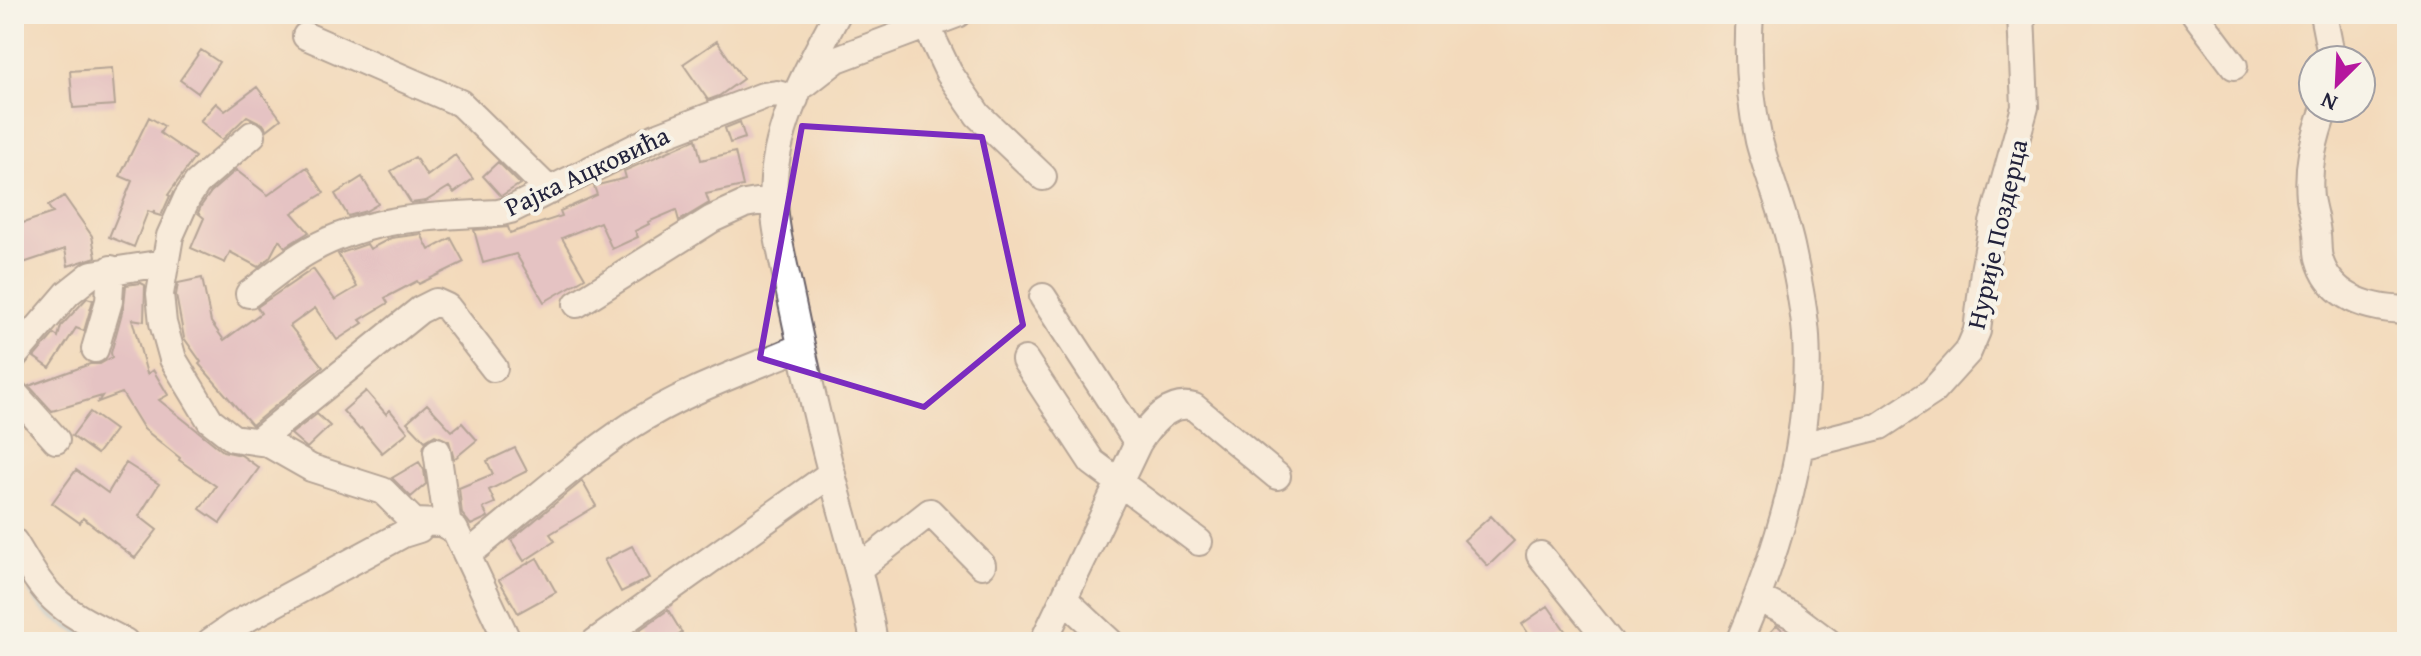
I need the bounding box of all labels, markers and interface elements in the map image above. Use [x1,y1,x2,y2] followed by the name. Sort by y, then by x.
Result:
[2297,44,2377,124] north arrow
[2315,85,2342,120] text: N
[498,115,676,226] street label: Рајка Ацковића
[1956,135,2037,333] street label: Нурије Поздерца

